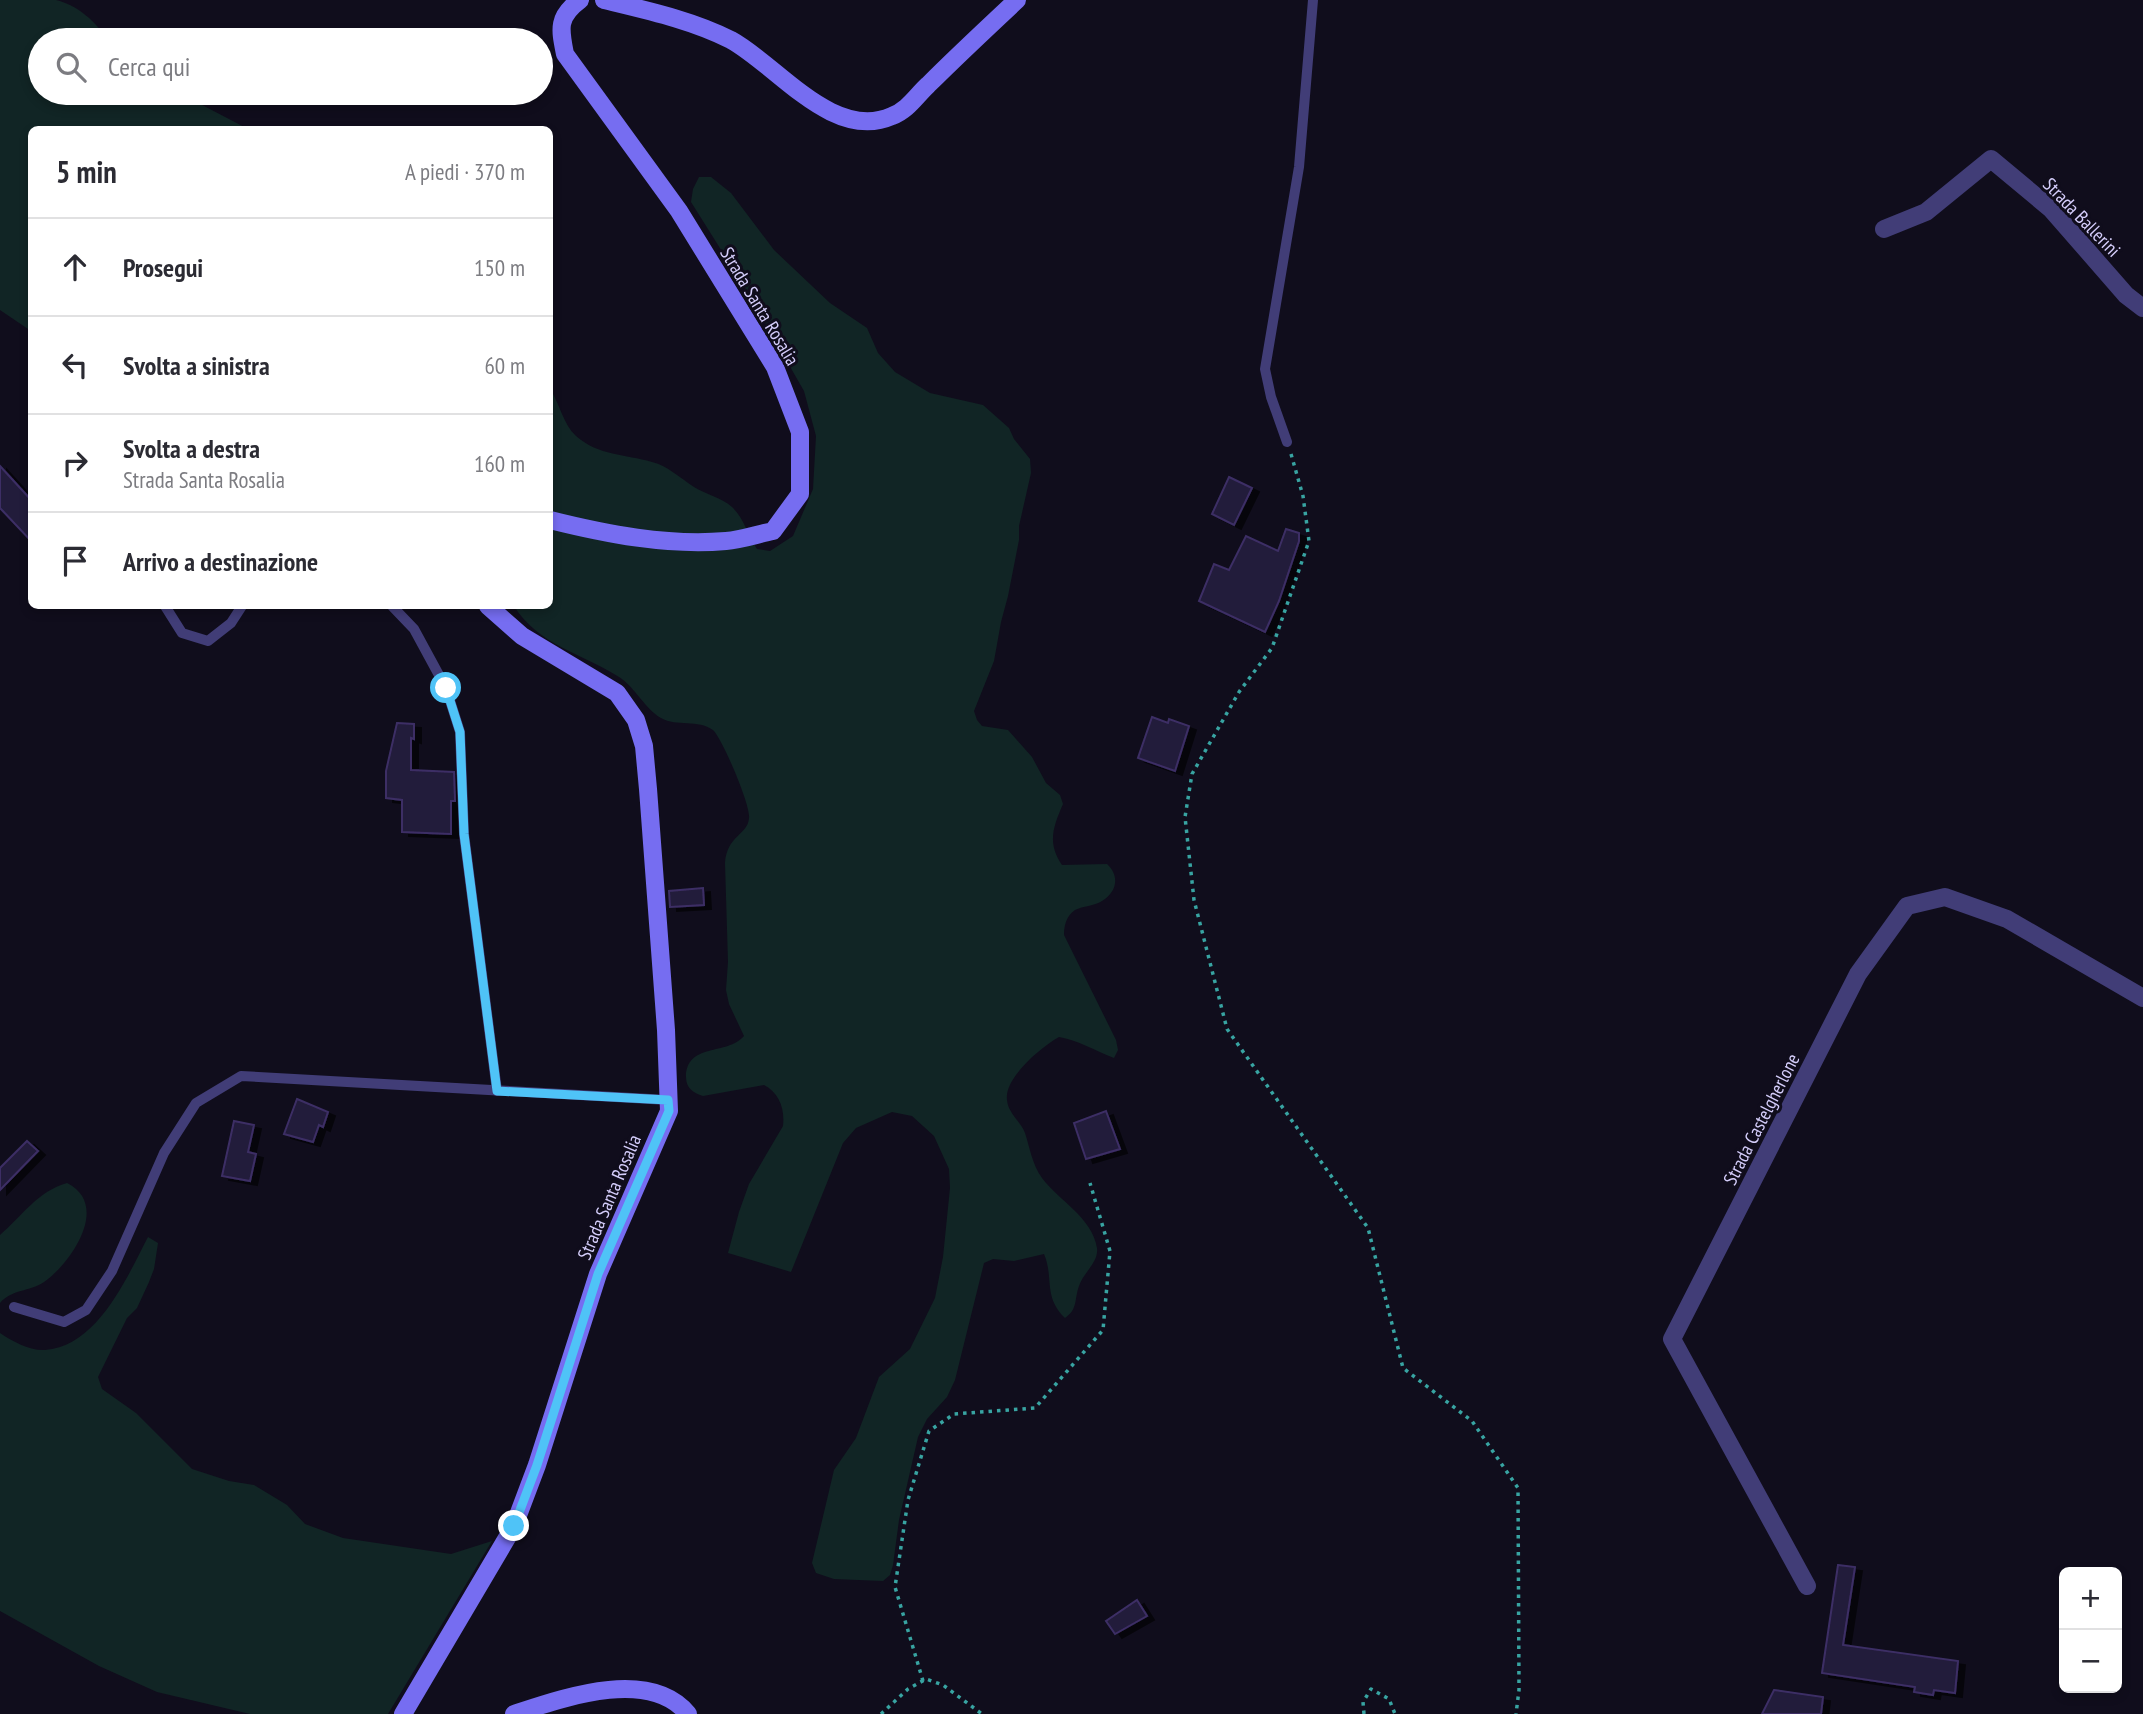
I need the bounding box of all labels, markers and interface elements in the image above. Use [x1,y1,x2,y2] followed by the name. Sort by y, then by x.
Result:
[28,28,553,105] search box
[52,48,90,86] icon: search
[108,50,190,83] text: Cerca qui
[56,152,117,191] text: 5 min
[405,157,525,186] text: A piedi · 370 m
[2038,172,2126,262] street label: Strada Ballerini
[715,243,805,369] street label: Strada Santa Rosalia
[56,248,94,286] icon: ahead
[123,251,203,284] text: Prosegui
[474,253,525,282] text: 150 m
[56,346,94,384] icon: left
[123,349,270,382] text: Svolta a sinistra
[484,351,525,380] text: 60 m
[123,432,260,465] text: Svolta a destra
[56,444,94,482] icon: right
[474,449,525,478] text: 160 m
[123,465,285,494] text: Strada Santa Rosalia
[56,542,94,580] icon: arrive
[123,545,318,578] text: Arrivo a destinazione
[430,672,461,703] route start
[1718,1049,1805,1189] street label: Strada Castelgherlone
[572,1131,646,1263] street label: Strada Santa Rosalia
[498,1510,529,1541] route end
[2059,1567,2122,1693] map controls
[2059,1567,2122,1630] button: +
[2059,1630,2122,1693] button: −

